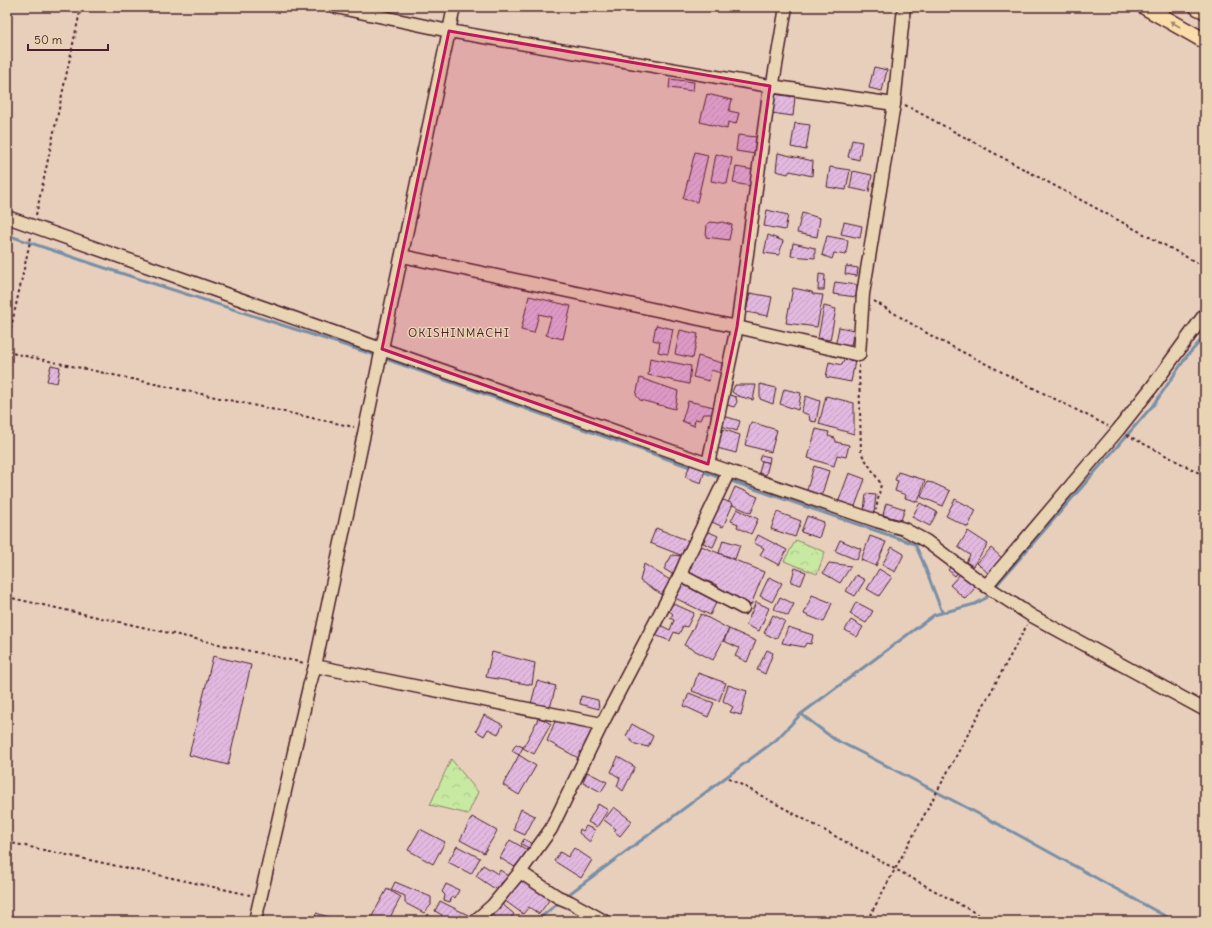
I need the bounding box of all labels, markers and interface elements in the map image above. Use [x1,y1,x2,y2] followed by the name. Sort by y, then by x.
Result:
[1169,21,1181,28] one-way arrow
[28,26,108,52] scale bar
[34,32,63,47] text: 50 m
[408,325,510,340] district label: OKISHINMACHI

